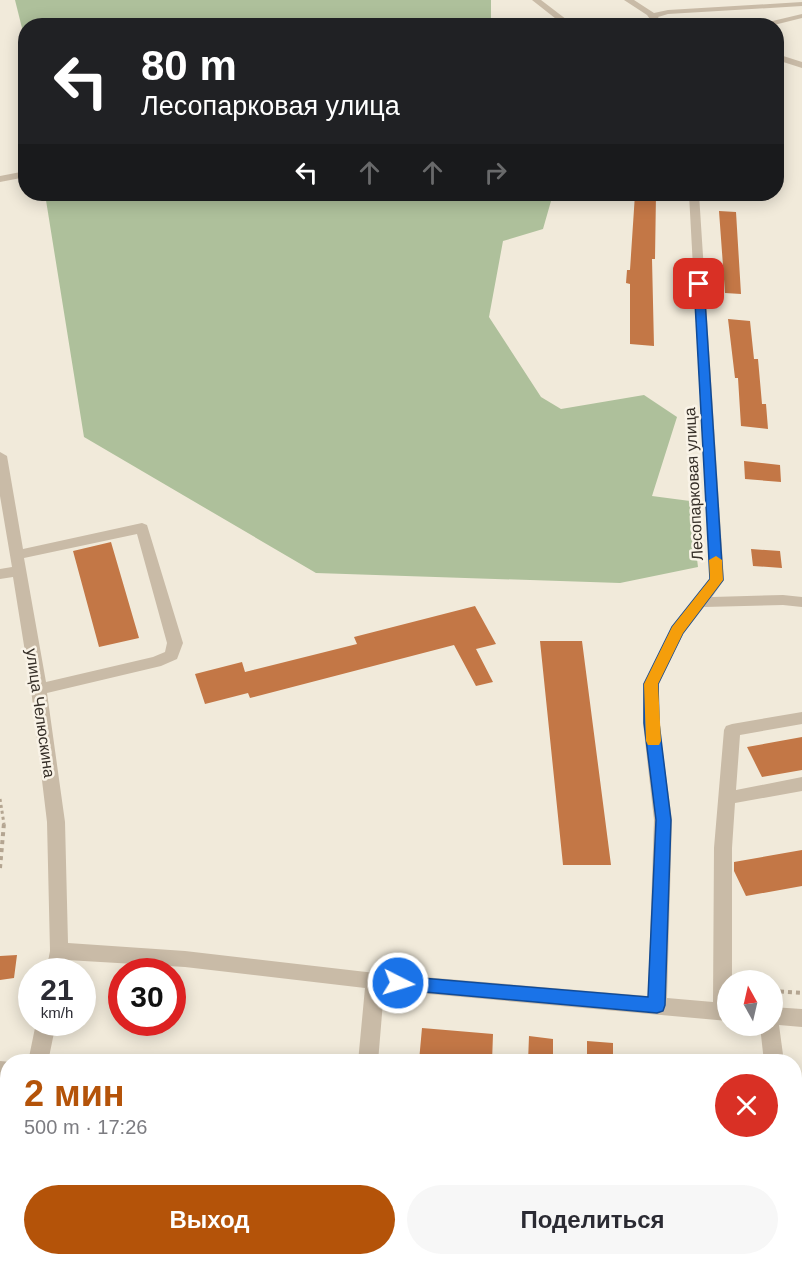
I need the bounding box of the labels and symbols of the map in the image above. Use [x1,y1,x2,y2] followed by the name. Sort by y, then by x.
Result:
[673,258,724,309] pin
[681,407,706,561] street label: Лесопарковая улица
[23,647,58,779] street label: улица Челюскина
[366,951,430,1015] position arrow
[108,958,186,1036] speed limit sign: 30
[717,970,783,1036] north arrow

